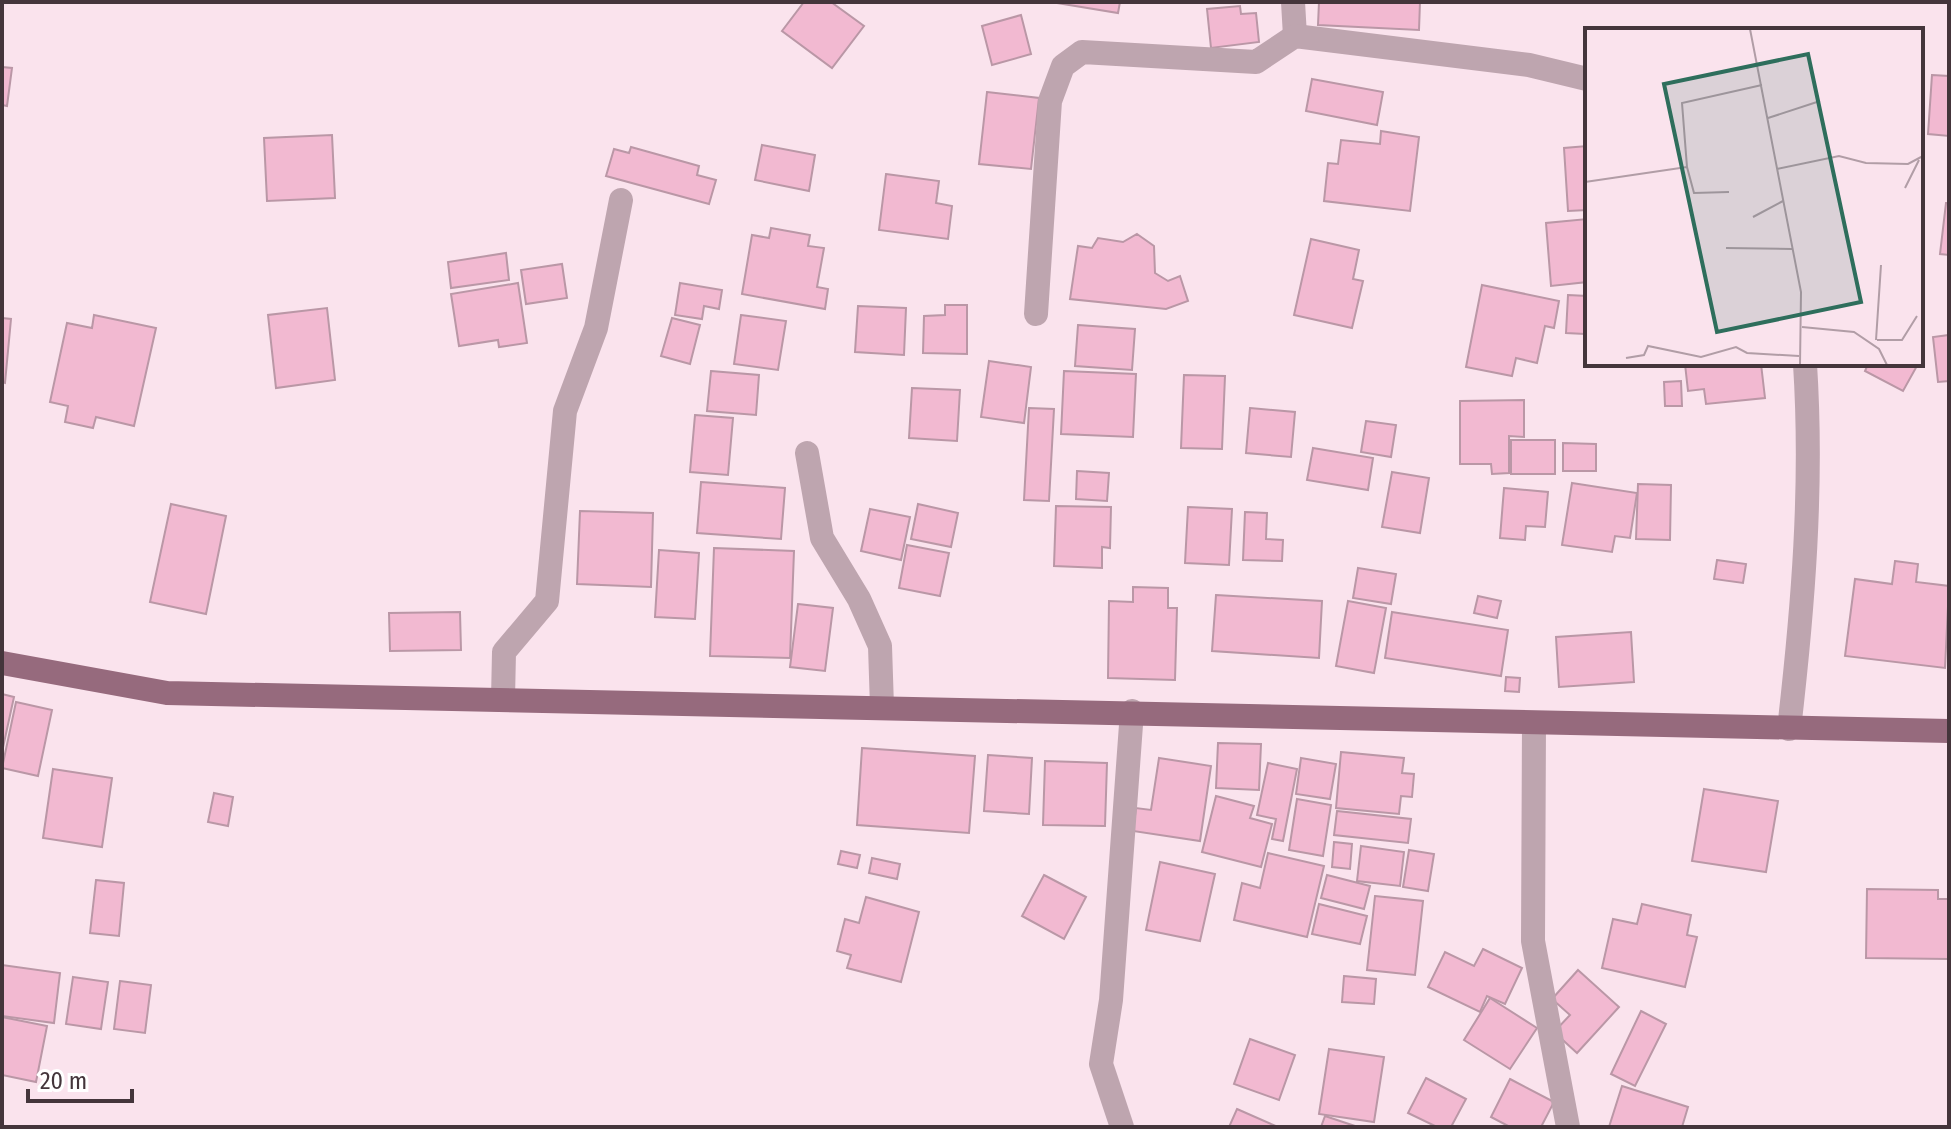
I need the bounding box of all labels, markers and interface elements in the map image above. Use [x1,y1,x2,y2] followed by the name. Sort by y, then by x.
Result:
[1585,28,1923,366] inset map
[28,1053,132,1103] scale bar
[40,1067,87,1095] text: 20 m

